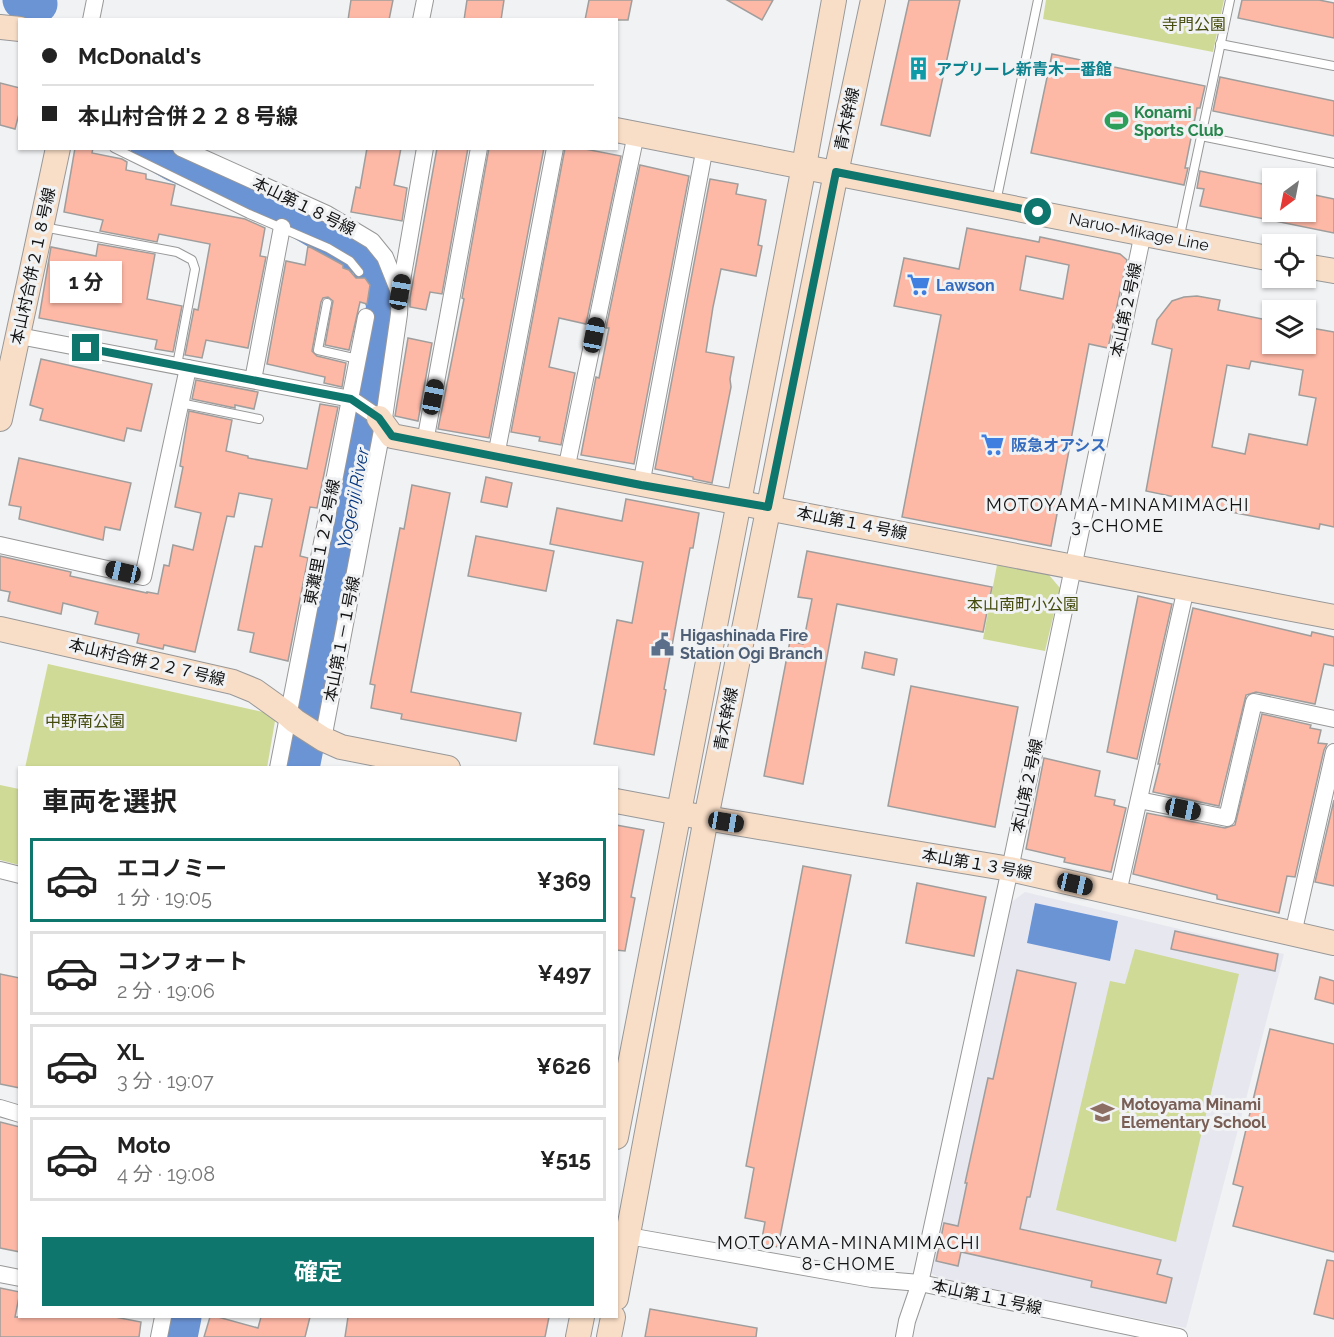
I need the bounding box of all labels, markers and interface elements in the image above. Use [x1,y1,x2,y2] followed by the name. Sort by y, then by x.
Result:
[1162,15,1226,34] park label: 寺門公園
[78,43,201,69] text: McDonald's
[905,56,931,82] building icon: アプリーレ新青木一番館
[936,60,1112,79] place label: アプリーレ新青木一番館
[831,86,863,152] street label: 青木幹線
[78,103,298,129] text: 本山村合併２２８号線
[1134,103,1224,140] place label: Konami Sports Club
[1103,108,1129,134] sports icon: Konami Sports Club
[1262,168,1316,222] north arrow
[1262,168,1316,354] map controls
[249,173,359,239] street label: 本山第１８号線
[7,186,59,346] street label: 本山村合併２１８号線
[1024,198,1051,225] route start
[1068,209,1210,255] street label: Naruo-Mikage Line
[1262,234,1316,288] button: locate
[50,261,122,303] callout: 1 分
[1107,261,1145,359] street label: 本山第２号線
[69,270,103,294] text: 1 分
[905,272,931,298] supermarket icon: Lawson
[388,273,412,311] car
[936,276,995,295] place label: Lawson
[1262,300,1316,354] button: layers
[582,316,606,354] car
[72,334,99,361] route end
[421,378,445,416] car
[980,432,1006,458] supermarket icon: 阪急オアシス
[1011,436,1106,455] place label: 阪急オアシス
[333,445,373,550] water label: Yogenji River
[300,477,344,607] street label: 東灘里１２２号線
[986,494,1250,536] district label: MOTOYAMA-MINAMIMACHI 3-CHOME
[795,503,909,543] street label: 本山第１４号線
[103,559,143,585] car
[320,574,364,704] street label: 本山第１－１号線
[967,595,1079,614] park label: 本山南町小公園
[680,626,823,663] place label: Higashinada Fire Station Ogi Branch
[649,631,675,657] public building icon: Higashinada Fire Station Ogi Branch
[67,635,227,689] street label: 本山村合併２２７号線
[711,686,741,752] street label: 青木幹線
[45,712,125,731] park label: 中野南公園
[1008,737,1046,835] street label: 本山第２号線
[42,786,177,817] text: 車両を選択
[1164,796,1202,822] car
[707,810,745,834] car
[920,845,1034,883] street label: 本山第１３号線
[45,853,99,907] icon: car
[117,855,227,881] text: エコノミー
[537,867,591,893] text: ¥369
[1055,871,1095,897] car
[117,886,212,910] text: 1 分 · 19:05
[45,946,99,1000] icon: car
[117,948,248,974] text: コンフォート
[537,960,591,986] text: ¥497
[117,979,215,1003] text: 2 分 · 19:06
[45,1039,99,1093] icon: car
[117,1039,144,1065] text: XL
[536,1053,591,1079] text: ¥626
[117,1069,214,1093] text: 3 分 · 19:07
[1121,1095,1267,1132] place label: Motoyama Minami Elementary School
[1090,1100,1116,1126] school or university icon: Motoyama Minami Elementary School
[45,1132,99,1186] icon: car
[117,1132,171,1158] text: Moto
[540,1146,591,1172] text: ¥515
[117,1162,215,1186] text: 4 分 · 19:08
[717,1232,981,1274] district label: MOTOYAMA-MINAMIMACHI 8-CHOME
[42,1237,594,1306] button: 確定
[930,1276,1044,1318] street label: 本山第１１号線

